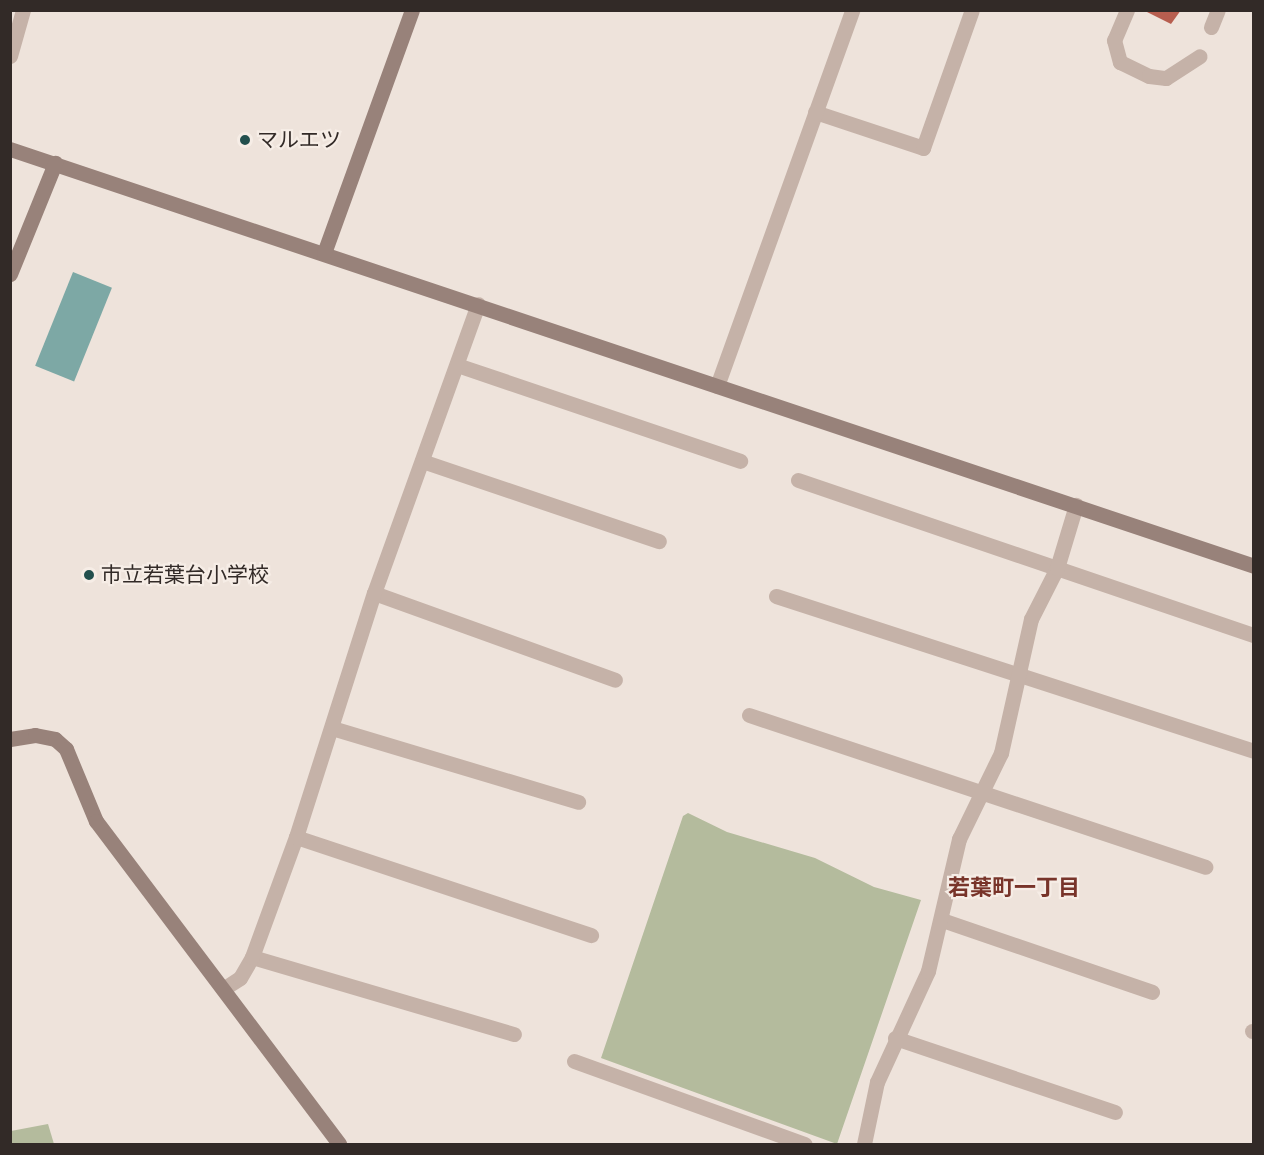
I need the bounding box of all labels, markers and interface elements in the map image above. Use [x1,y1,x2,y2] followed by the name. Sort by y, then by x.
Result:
[257,127,341,153] place label: マルエツ
[238,133,252,147] marker: マルエツ
[101,562,269,588] place label: 市立若葉台小学校
[82,568,96,582] marker: 市立若葉台小学校
[948,875,1080,901] district label: 若葉町一丁目

